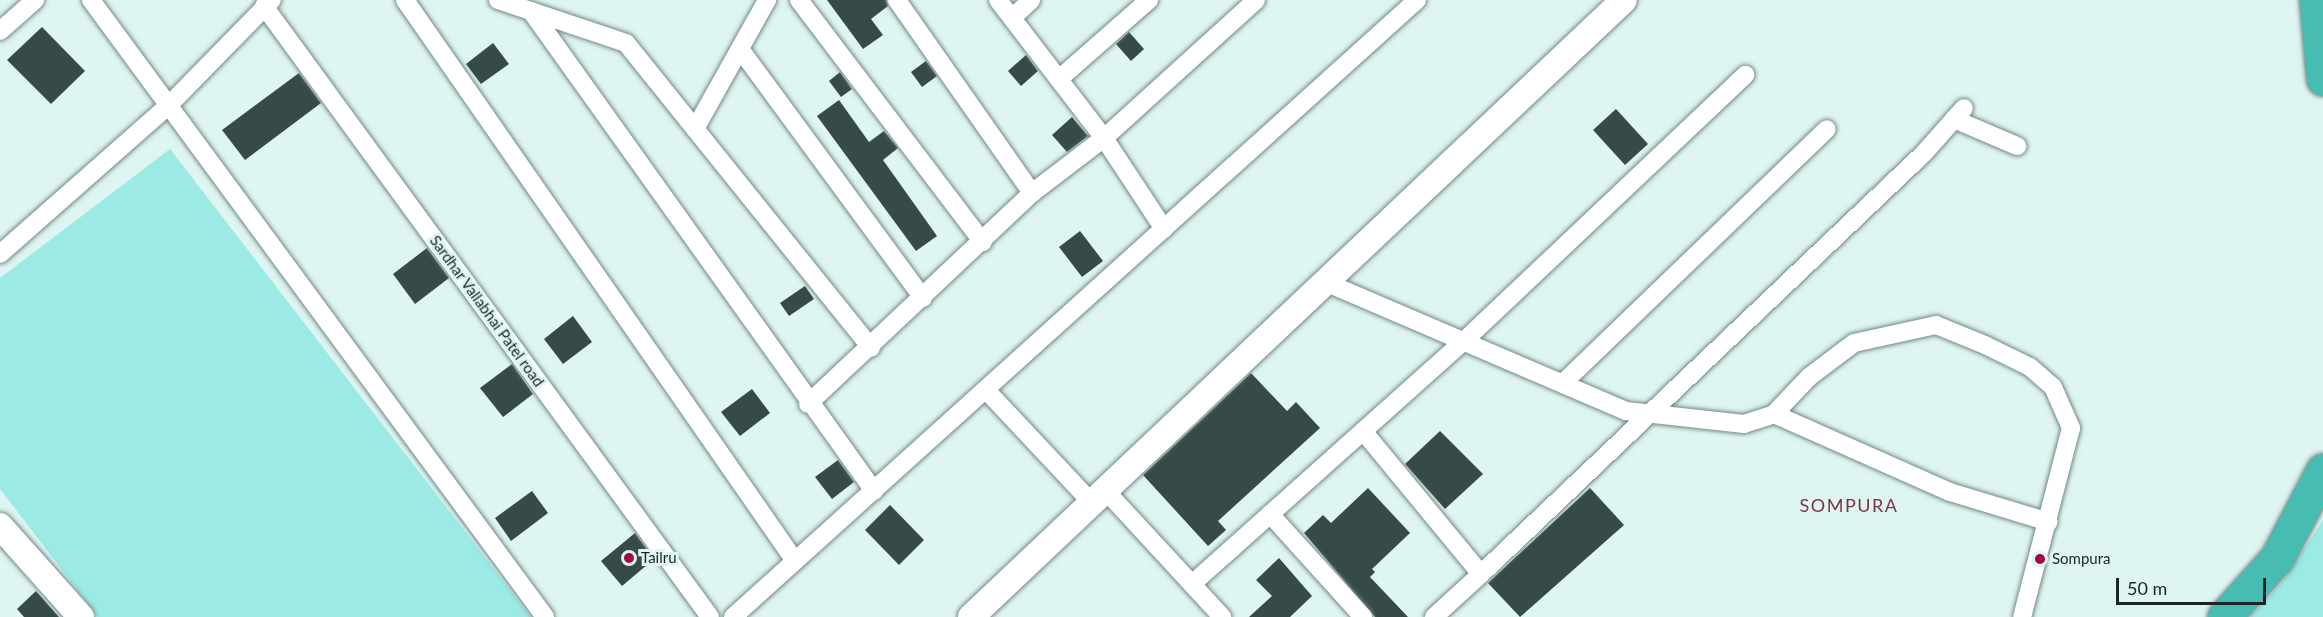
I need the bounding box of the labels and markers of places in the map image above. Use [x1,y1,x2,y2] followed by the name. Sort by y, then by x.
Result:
[641,549,677,567] place label: Tailru
[2052,550,2110,568] place label: Sompura
[622,551,636,565] marker: Tailru
[2033,552,2047,566] marker: Sompura

